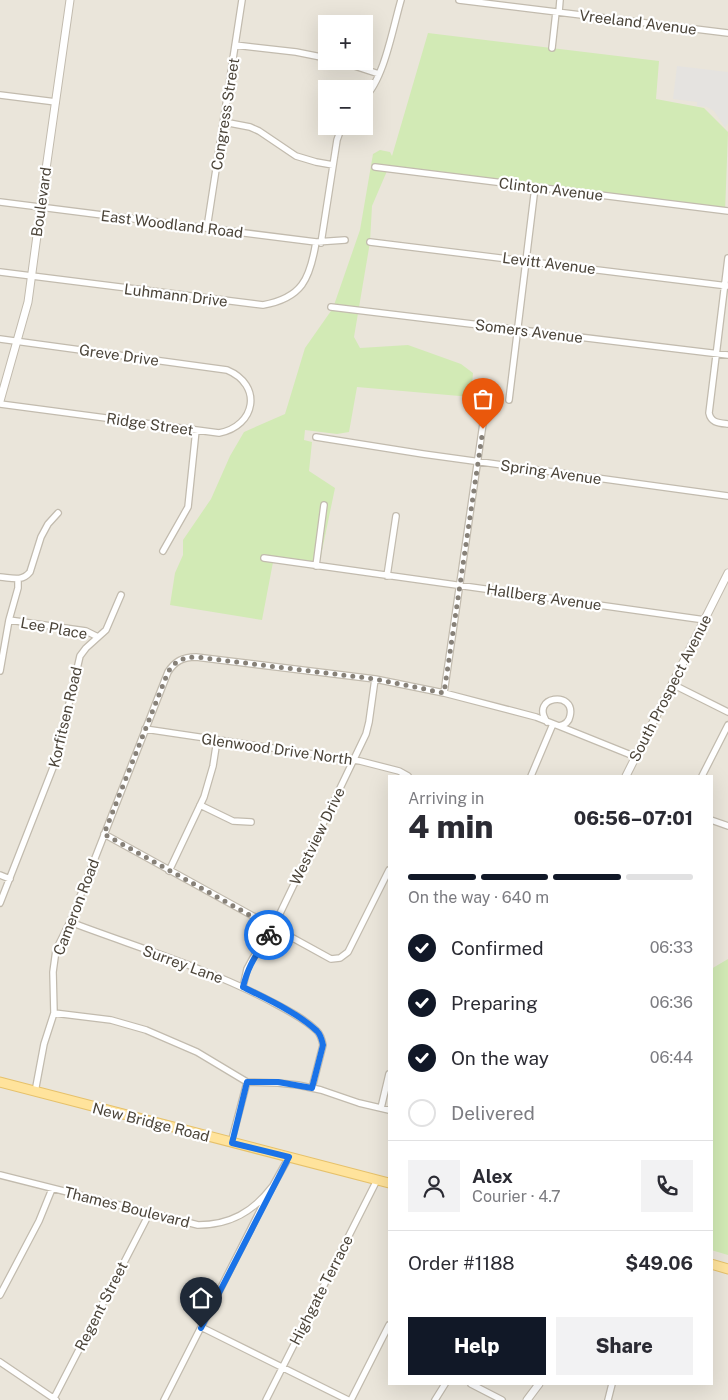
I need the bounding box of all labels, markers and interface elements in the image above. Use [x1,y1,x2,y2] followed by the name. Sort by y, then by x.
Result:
[578,6,698,38] street label: Vreeland Avenue
[318,15,373,135] map controls
[318,15,373,70] button: +
[208,56,242,171] street label: Congress Street
[318,80,373,135] button: −
[28,166,54,238] street label: Boulevard
[498,174,604,204] street label: Clinton Avenue
[100,207,244,241] street label: East Woodland Road
[501,249,597,277] street label: Levitt Avenue
[123,280,229,310] street label: Luhmann Drive
[474,316,584,346] street label: Somers Avenue
[78,341,160,369] street label: Greve Drive
[462,378,504,429] pin
[469,385,497,413] icon: bag
[105,409,195,439] street label: Ridge Street
[499,456,603,488] street label: Spring Avenue
[485,581,603,613] street label: Hallberg Avenue
[625,612,715,764] street label: South Prospect Avenue
[19,614,89,642] street label: Lee Place
[45,665,85,769] street label: Korfitsen Road
[200,730,354,768] street label: Glenwood Drive North
[286,785,348,887] street label: Westview Drive
[408,789,484,808] text: Arriving in
[574,807,693,829] text: 06:56–07:01
[408,808,494,845] text: 4 min
[50,856,102,958] street label: Cameron Road
[408,888,549,907] text: On the way · 640 m
[244,910,294,960] courier
[255,921,283,949] icon: bike
[408,934,436,962] icon: check
[451,937,544,959] text: Confirmed
[650,938,693,957] text: 06:33
[140,942,226,986] street label: Surrey Lane
[408,989,436,1017] icon: check
[451,992,538,1014] text: Preparing
[650,993,693,1012] text: 06:36
[408,1044,436,1072] icon: check
[451,1047,549,1069] text: On the way
[650,1048,693,1067] text: 06:44
[91,1099,211,1145] street label: New Bridge Road
[451,1102,535,1124] text: Delivered
[408,1160,460,1212] button: person
[641,1160,693,1212] button: phone
[472,1165,513,1187] text: Alex
[63,1183,191,1231] street label: Thames Boulevard
[472,1187,561,1206] text: Courier · 4.7
[286,1232,356,1348] street label: Highgate Terrace
[408,1252,515,1274] text: Order #1188
[625,1252,693,1274] text: $49.06
[71,1259,131,1353] street label: Regent Street
[180,1277,222,1328] pin
[187,1284,215,1312] icon: home
[408,1317,546,1375] button: Help
[556,1317,693,1375] button: Share

